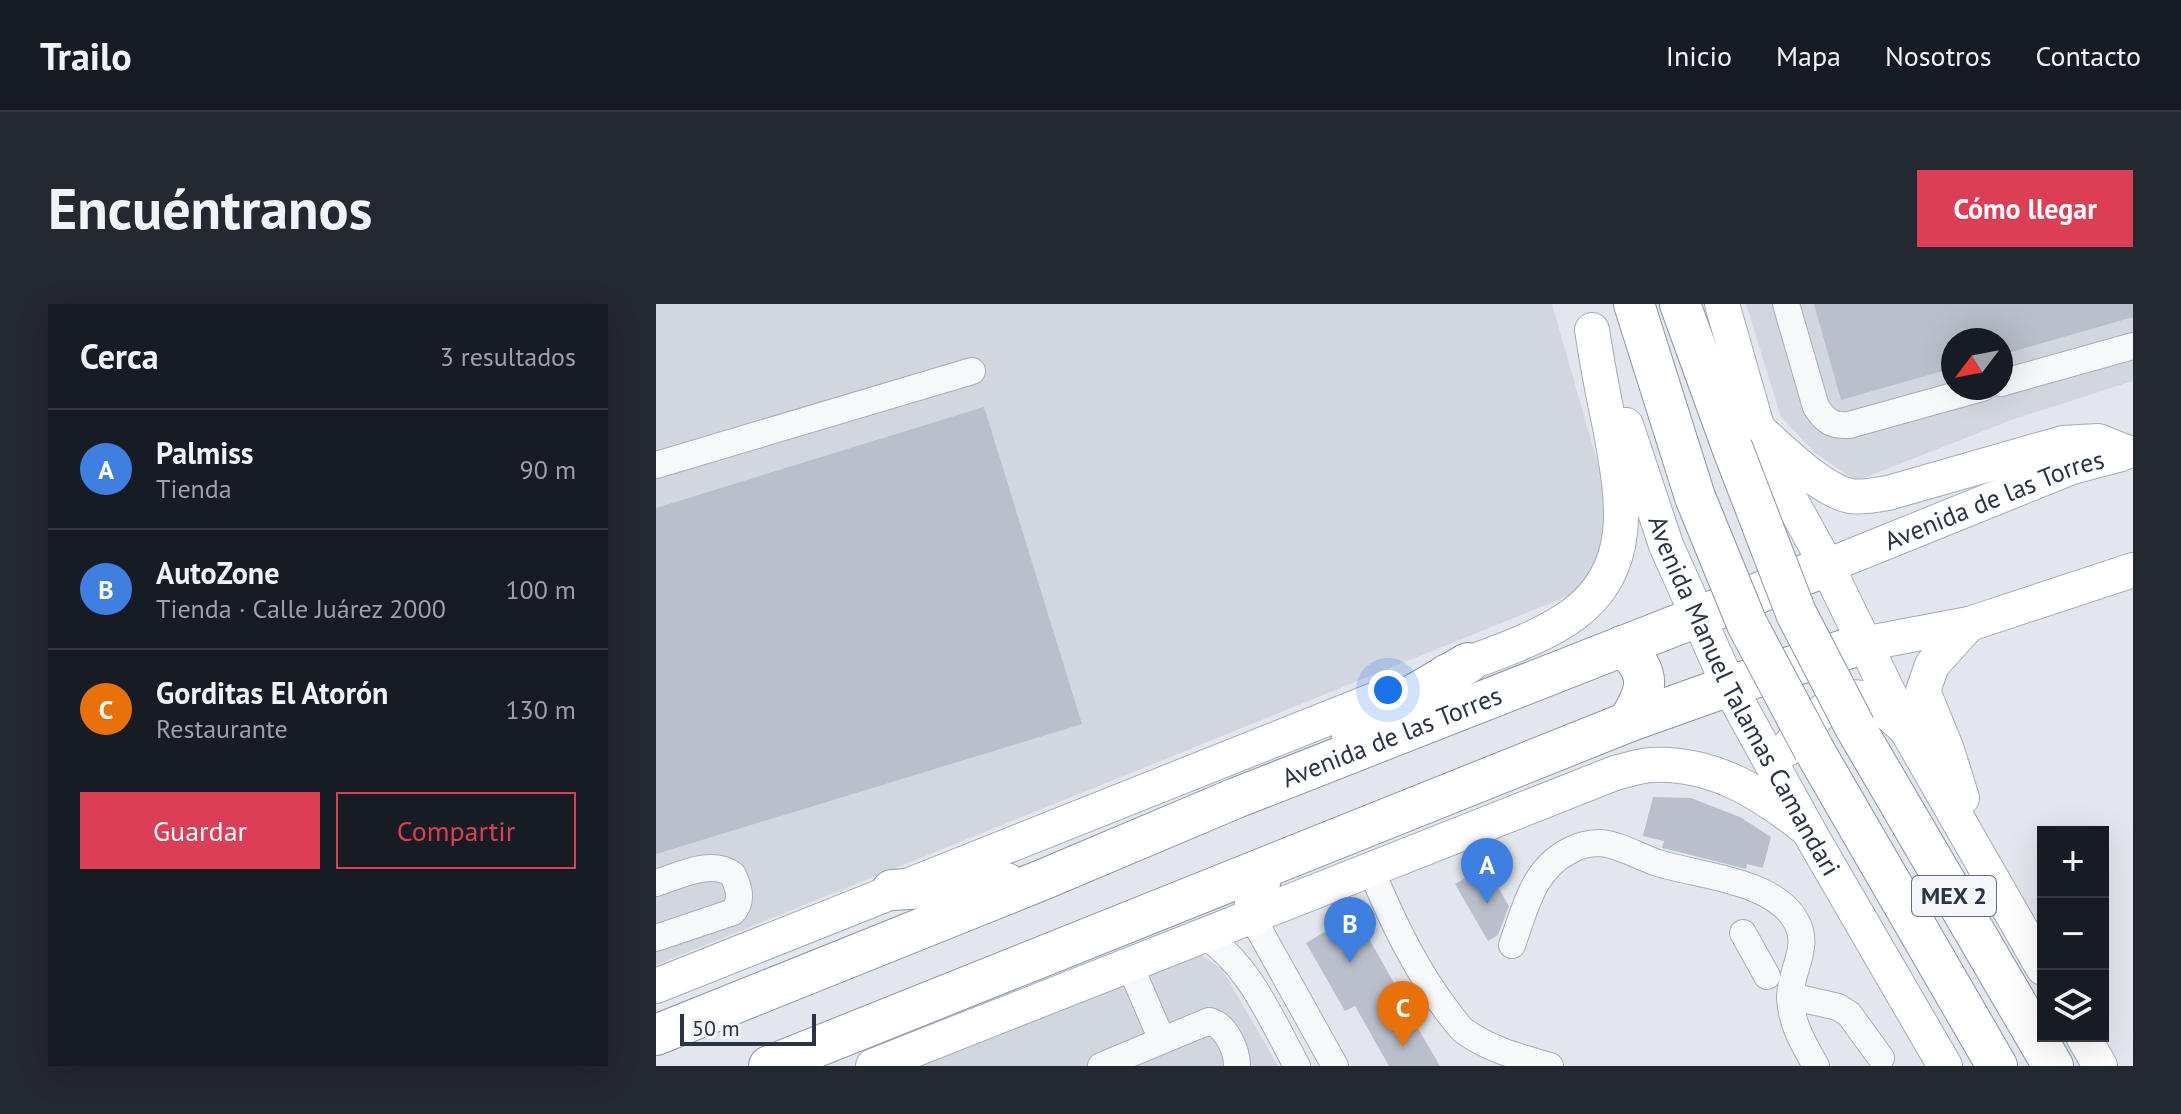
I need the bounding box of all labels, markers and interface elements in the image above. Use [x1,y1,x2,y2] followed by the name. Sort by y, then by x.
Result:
[40,31,132,80] text: Trailo
[1666,37,1732,74] text: Inicio
[1776,37,1841,74] text: Mapa
[1885,37,1991,74] text: Nosotros
[2035,37,2141,74] text: Contacto
[1917,170,2133,247] button: Cómo llegar
[48,172,372,244] text: Encuéntranos
[1941,328,2013,400] north arrow
[80,334,159,378] text: Cerca
[440,340,576,373] text: 3 resultados
[156,433,254,472] text: Palmiss
[1879,442,2108,557] street label: Avenida de las Torres
[98,453,114,486] text: A
[520,453,576,486] text: 90 m
[156,472,232,505] text: Tienda
[1641,511,1848,882] street label: Avenida Manuel Talamas Camandari
[156,553,279,592] text: AutoZone
[98,573,114,606] text: B
[505,573,576,606] text: 100 m
[156,592,446,625] text: Tienda · Calle Juárez 2000
[1368,670,1408,710] your location
[156,673,388,712] text: Gorditas El Atorón
[1277,678,1506,794] street label: Avenida de las Torres
[99,693,113,726] text: C
[505,693,576,726] text: 130 m
[156,712,288,745] text: Restaurante
[80,792,320,869] button: Guardar
[336,792,576,869] button: Compartir
[2037,826,2109,1042] map controls
[2037,826,2109,898] button: +
[1461,838,1513,904] pin: A
[1912,876,1996,916] road number: MEX 2
[1324,897,1376,963] pin: B
[2037,898,2109,970] button: −
[2037,970,2109,1042] button: layers
[1377,981,1429,1047] pin: C
[680,1010,816,1046] scale bar
[692,1014,740,1042] text: 50 m

